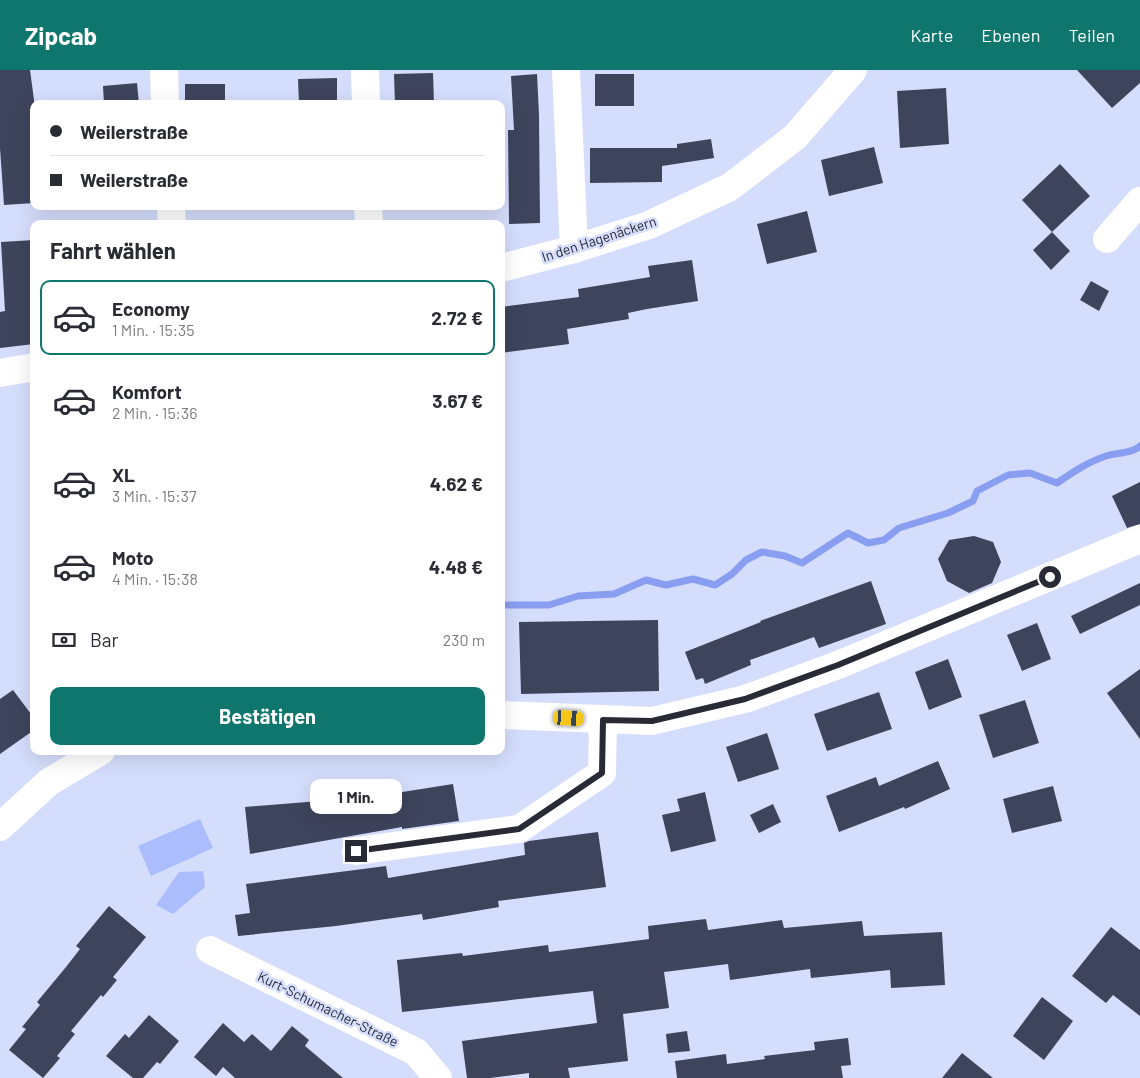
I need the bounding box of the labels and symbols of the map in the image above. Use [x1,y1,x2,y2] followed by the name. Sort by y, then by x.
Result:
[539,212,658,265] street label: In den Hagenäckern
[1039,566,1061,588] route start
[553,710,584,726] car
[310,778,402,814] callout: 1 Min.
[345,840,367,862] route end
[255,967,401,1050] street label: Kurt-Schumacher-Straße

